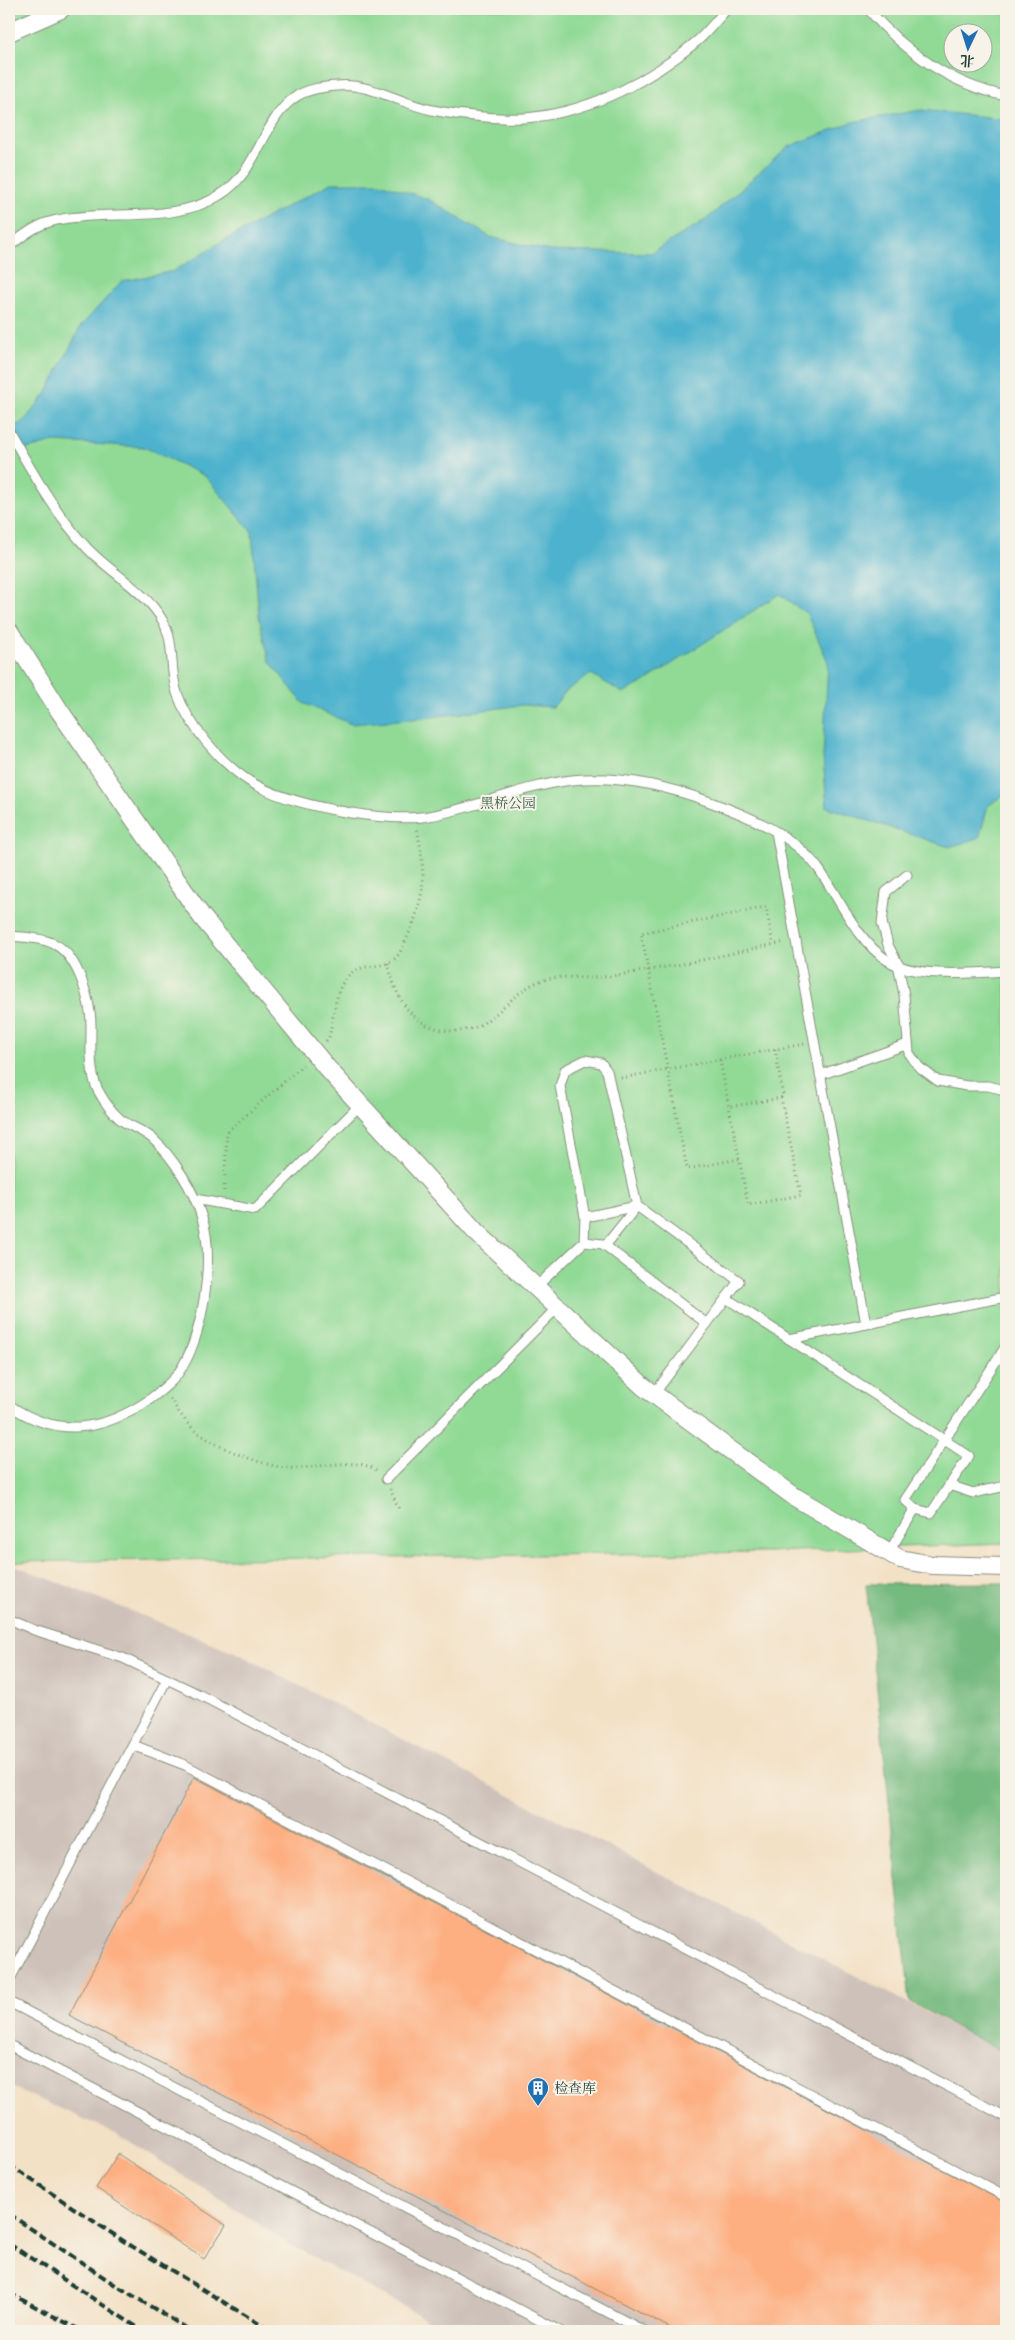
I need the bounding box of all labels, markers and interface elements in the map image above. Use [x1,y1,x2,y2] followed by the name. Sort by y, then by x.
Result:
[942,22,992,72] north arrow
[960,52,975,69] text: 北
[480,795,536,812] park label: 黑桥公园
[526,2076,550,2107] building icon: 检查库
[554,2080,596,2097] place label: 检查库

